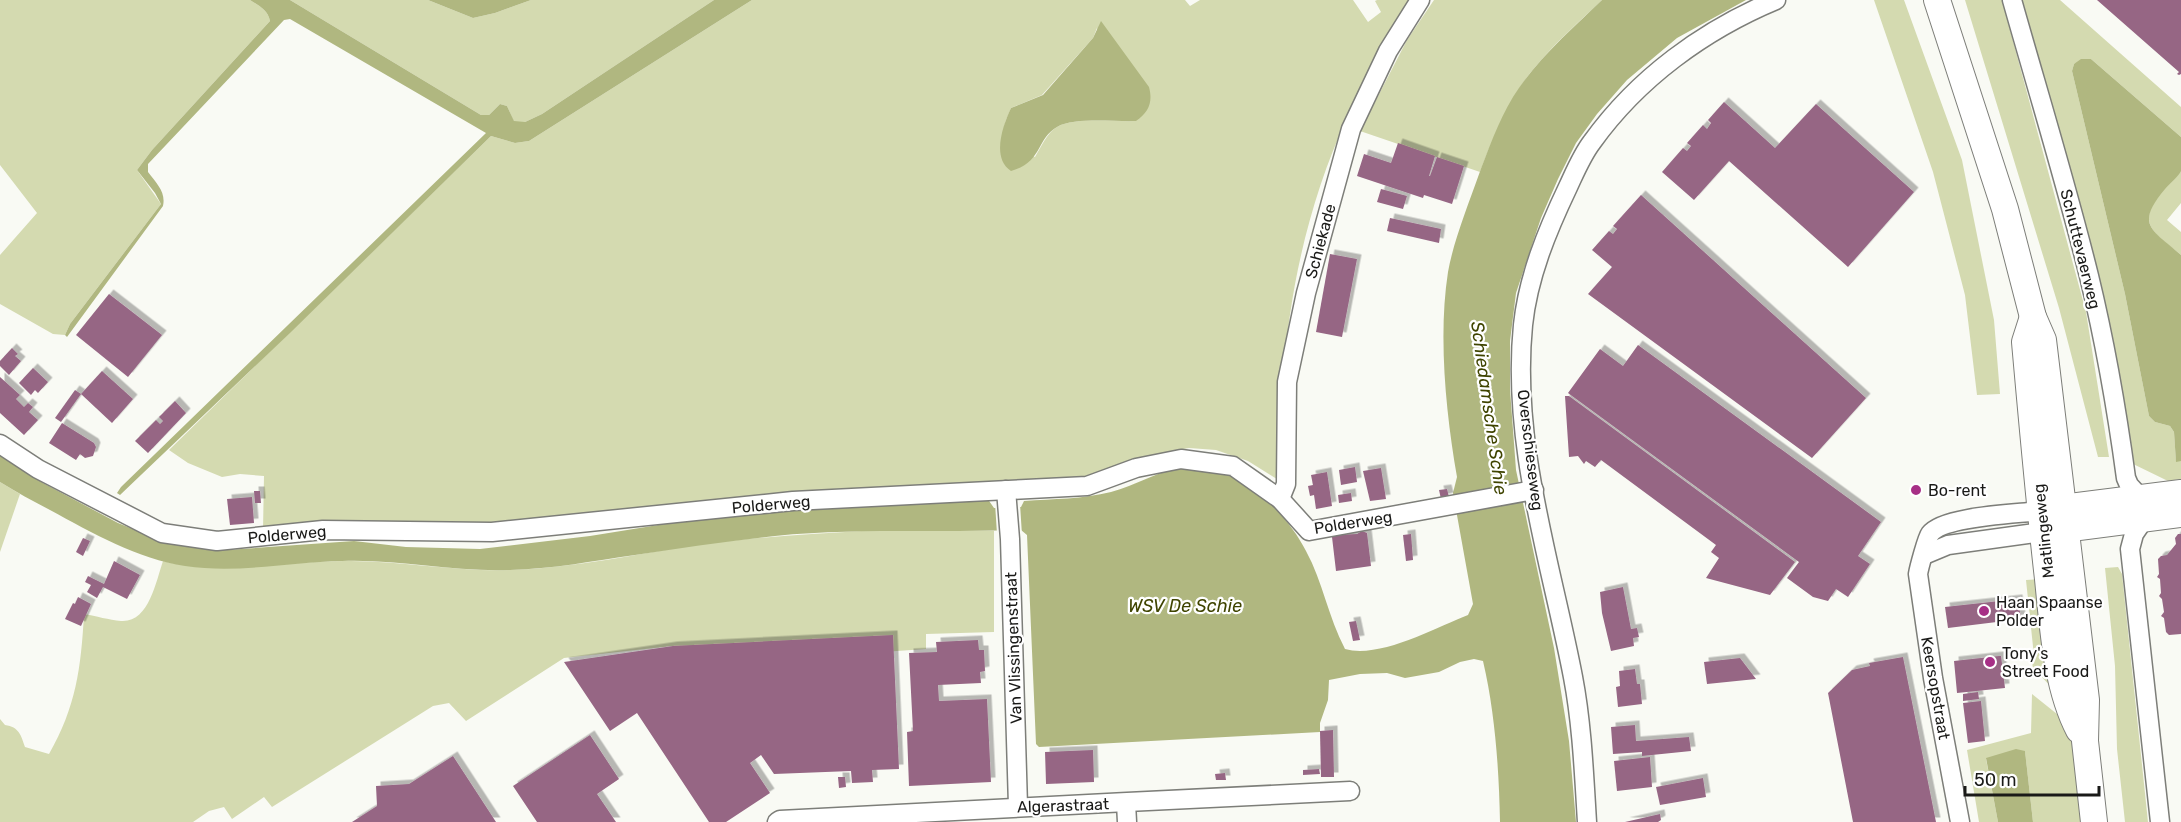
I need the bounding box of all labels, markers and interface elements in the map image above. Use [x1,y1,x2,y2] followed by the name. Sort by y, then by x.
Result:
[2056,187,2105,311] street label: Schuttevaerweg
[1301,202,1340,281] street label: Schiekade
[1466,320,1512,496] water label: Schiedamsche Schie
[1514,388,1547,512] street label: Overschieseweg
[1928,481,1986,500] place label: Bo-rent
[1909,483,1923,497] marker: Bo-rent
[2029,483,2058,579] street label: Matlingeweg
[731,492,811,517] street label: Polderweg
[1313,507,1394,538] street label: Polderweg
[247,522,327,547] street label: Polderweg
[1001,572,1026,724] street label: Van Vlissingenstraat
[1996,593,2103,630] place label: Haan Spaanse Polder
[1128,595,1242,617] water label: WSV De Schie
[1977,604,1991,618] marker: Haan Spaanse Polder
[1917,635,1954,741] street label: Keersopstraat
[2002,644,2089,681] place label: Tony's Street Food
[1983,655,1997,669] marker: Tony's Street Food
[1965,759,2098,797] scale bar
[1974,769,2017,791] text: 50 m
[1017,794,1109,817] street label: Algerastraat

